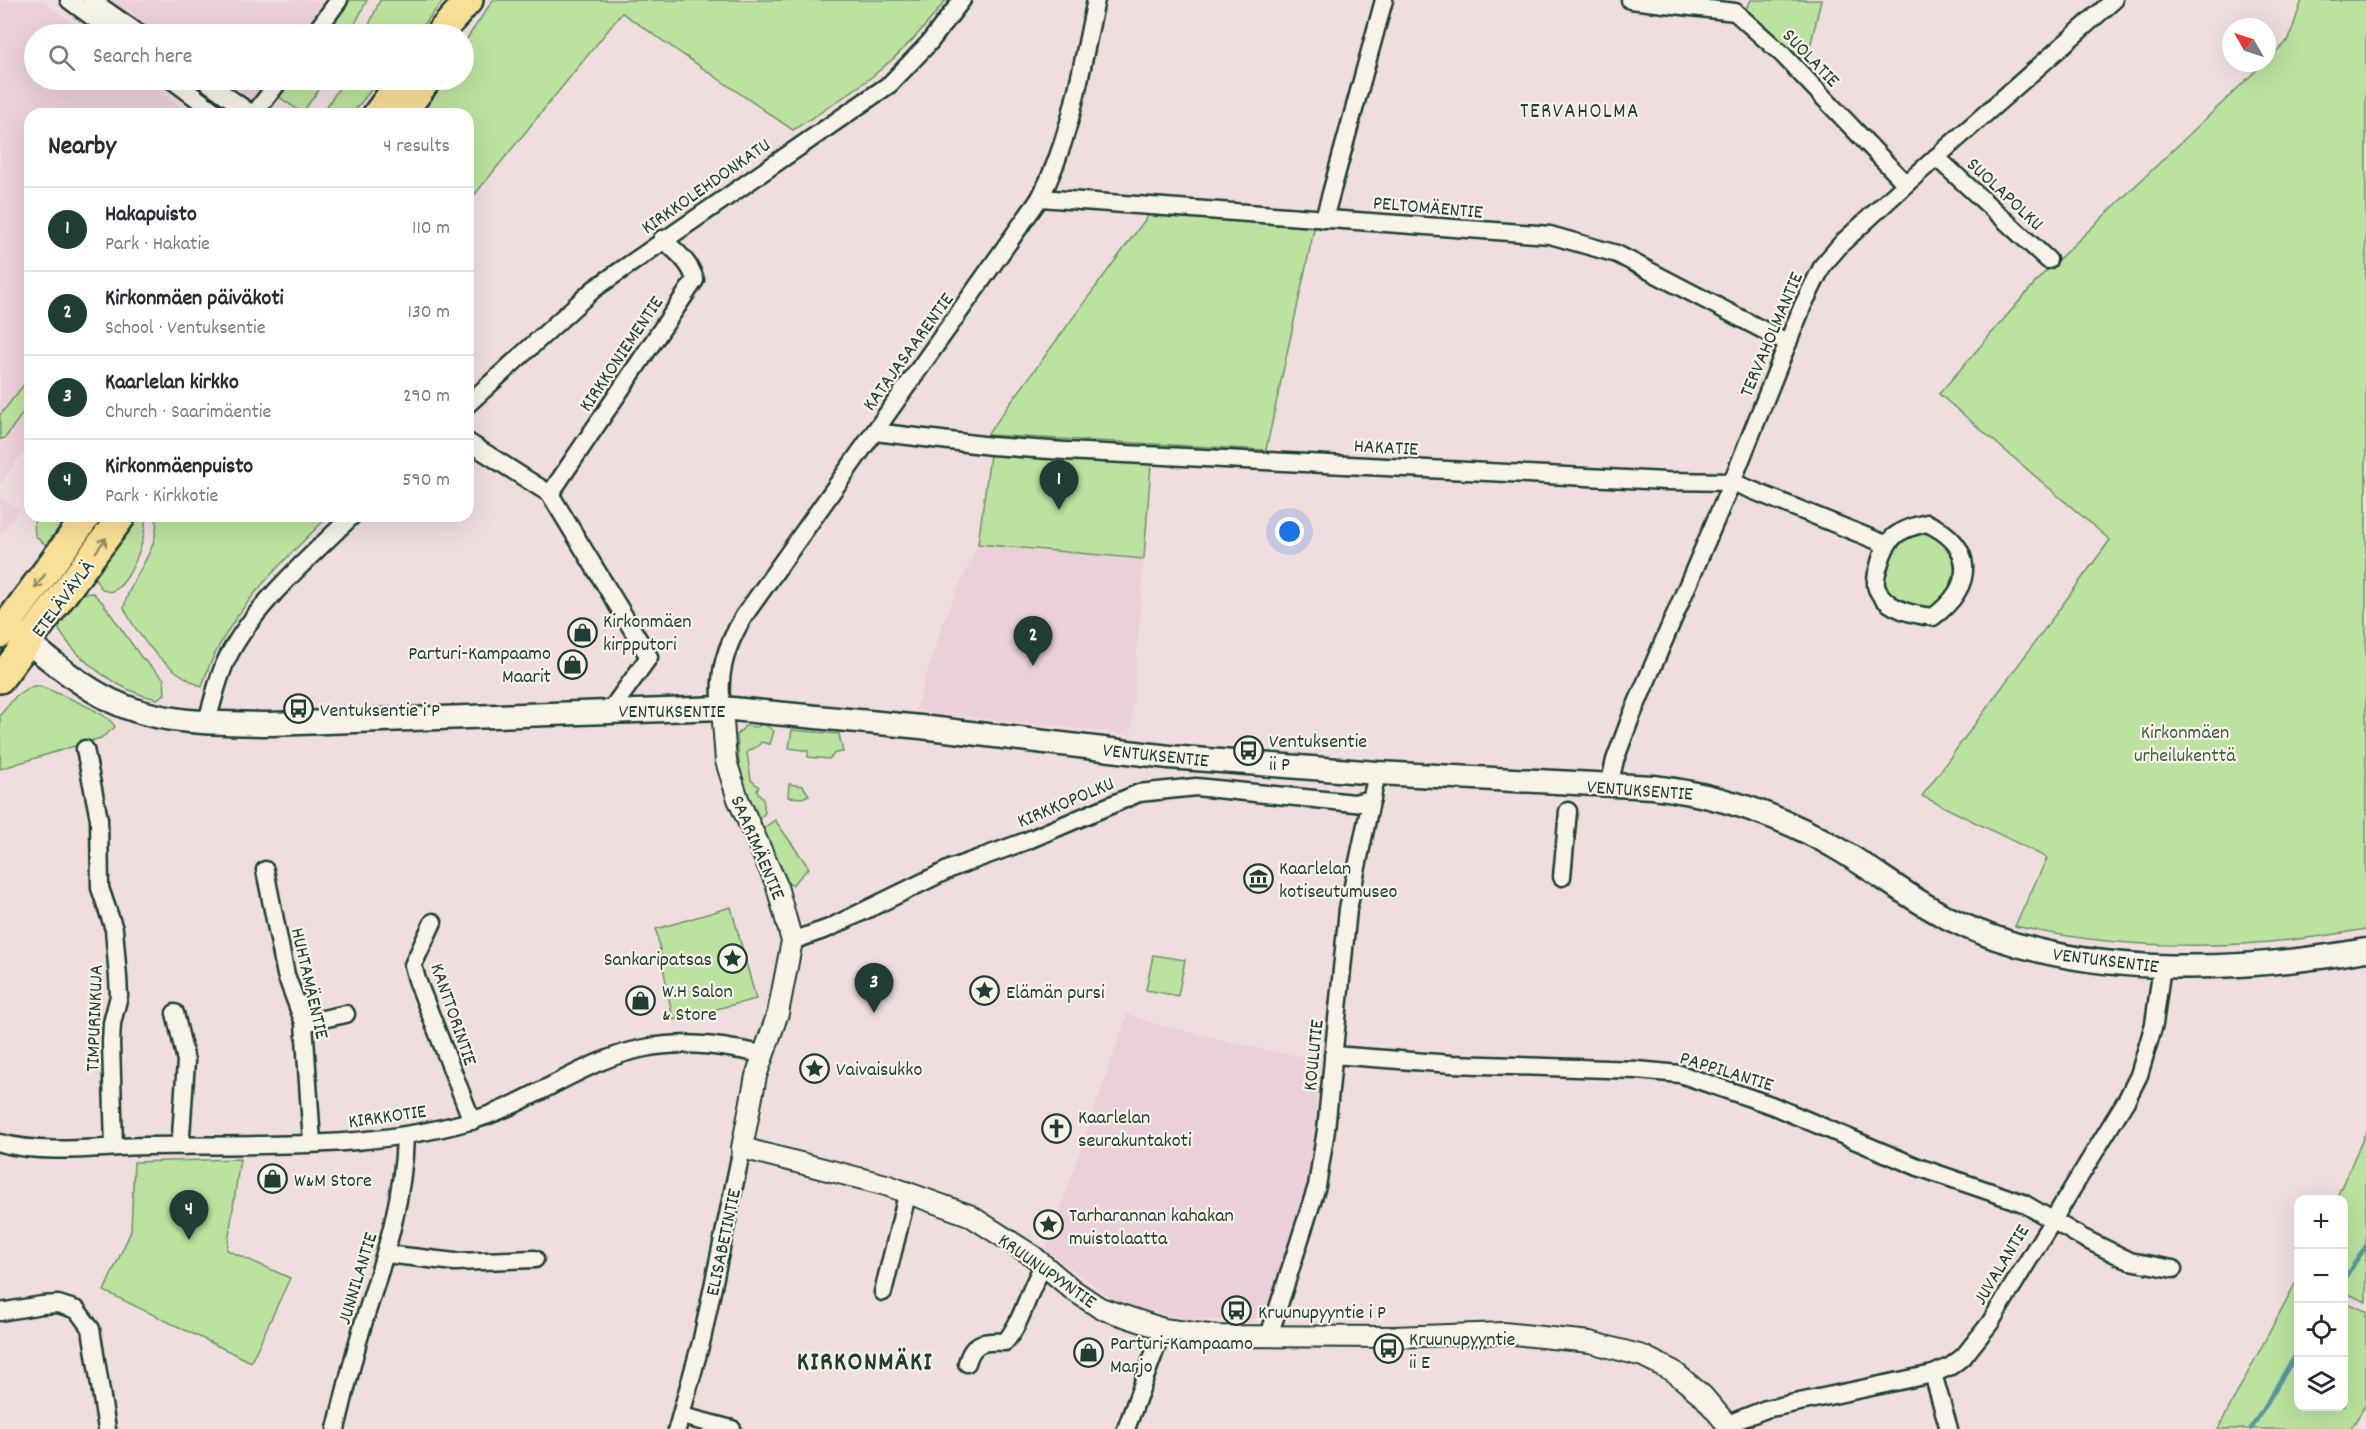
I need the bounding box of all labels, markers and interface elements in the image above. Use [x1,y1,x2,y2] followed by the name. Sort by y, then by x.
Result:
[2222,18,2276,72] north arrow
[1775,23,1845,95] street label: SUOLATIE
[24,24,474,90] search box
[45,41,78,74] icon: search
[93,42,192,73] text: Search here
[1520,98,1640,128] district label: TERVAHOLMA
[48,129,116,166] text: Nearby
[636,132,777,243] street label: KIRKKOLEHDONKATU
[383,133,450,161] text: 4 results
[1959,152,2049,238] street label: SUOLAPOLKU
[1372,190,1484,228] street label: PELTOMÄENTIE
[105,200,197,231] text: Hakapuisto
[65,215,70,243] text: 1
[412,215,450,243] text: 110 m
[105,231,210,259] text: Park · Hakatie
[1734,268,1812,402] street label: TERVAHOLMANTIE
[105,284,284,315] text: Kirkonmäen päiväkoti
[857,288,962,418] street label: KATAJASAARENTIE
[573,291,672,418] street label: KIRKKONIEMENTIE
[63,299,72,327] text: 2
[408,299,450,327] text: 130 m
[105,315,265,343] text: School · Ventuksentie
[105,368,239,399] text: Kaarlelan kirkko
[63,383,72,411] text: 3
[403,383,450,411] text: 290 m
[105,399,271,427] text: Church · Saarimäentie
[1353,433,1419,465] street label: HAKATIE
[105,452,253,483] text: Kirkonmäenpuisto
[1040,460,1078,510] pin: 1
[63,467,72,495] text: 4
[402,467,450,495] text: 590 m
[105,483,218,511] text: Park · Kirkkotie
[1275,517,1304,546] your location
[95,537,107,553] one-way arrow
[26,555,103,644] street label: ETELÄVÄYLÄ
[34,572,47,588] one-way arrow
[603,609,691,660] place label: Kirkonmäen kirpputori
[566,616,598,648] shop icon: Kirkonmäen kirpputori
[1014,616,1052,666] pin: 2
[408,641,551,692] place label: Parturi-Kampaamo Maarit
[556,648,588,680] shop icon: Parturi-Kampaamo Maarit
[283,693,315,725] bus stop icon: Ventuksentie i P
[320,698,440,726] place label: Ventuksentie i P
[619,699,725,727] street label: VENTUKSENTIE
[2134,720,2236,771] park label: Kirkonmäen urheilukenttä
[1269,729,1367,780] place label: Ventuksentie ii P
[1232,735,1264,767] bus stop icon: Ventuksentie ii P
[1101,737,1210,776] street label: VENTUKSENTIE
[1013,771,1119,837] street label: KIRKKOPOLKU
[1586,774,1694,810] street label: VENTUKSENTIE
[722,792,791,905] street label: SAARIMÄENTIE
[1279,856,1398,907] place label: Kaarlelan kotiseutumuseo
[1242,862,1274,894] museum icon: Kaarlelan kotiseutumuseo
[282,925,334,1042] street label: HUHTAMÄENTIE
[717,942,749,974] place icon: Sankaripatsas
[2051,942,2160,982] street label: VENTUKSENTIE
[604,947,712,975] place label: Sankaripatsas
[422,960,483,1070] street label: KANTTORINTIE
[80,964,112,1072] street label: TIMPURINKUJA
[854,964,894,1013] pin: 3
[969,975,1001,1007] place icon: Elämän pursi
[662,979,733,1030] place label: W.H Salon & Store
[1006,980,1105,1008] place label: Elämän pursi
[625,985,657,1017] shop icon: W.H Salon & Store
[1297,1018,1333,1092] street label: KOULUTIE
[1676,1045,1776,1100] street label: PAPPILANTIE
[799,1052,831,1084] place icon: Vaivaisukko
[836,1057,922,1085] place label: Vaivaisukko
[347,1099,428,1137] street label: KIRKKOTIE
[1078,1105,1192,1156] place label: Kaarlelan seurakuntakoti
[1041,1112,1073,1144] church icon: Kaarlelan seurakuntakoti
[257,1163,289,1195] shop icon: W&M Store
[294,1168,372,1196] place label: W&M Store
[700,1186,750,1299] street label: ELISABETINTIE
[170,1190,208,1240] pin: 4
[2294,1195,2348,1411] map controls
[2294,1195,2348,1249] button: +
[1069,1203,1234,1254] place label: Tarharannan kahakan muistolaatta
[1032,1209,1064,1241] place icon: Tarharannan kahakan muistolaatta
[1967,1220,2038,1311] street label: JUVALANTIE
[991,1228,1101,1317] street label: KRUUNUPYYNTIE
[332,1229,386,1328] street label: JUNNILANTIE
[2294,1249,2348,1303] button: −
[1221,1295,1253,1327] bus stop icon: Kruunupyyntie i P
[1258,1300,1386,1328] place label: Kruunupyyntie i P
[2294,1303,2348,1357] button: locate
[1409,1327,1515,1378] place label: Kruunupyyntie ii E
[1110,1331,1253,1382] place label: Parturi-Kampaamo Marjo
[1372,1333,1404,1365] bus stop icon: Kruunupyyntie ii E
[1073,1337,1105,1369] shop icon: Parturi-Kampaamo Marjo
[797,1345,933,1382] district label: KIRKONMÄKI
[2294,1357,2348,1411] button: layers

